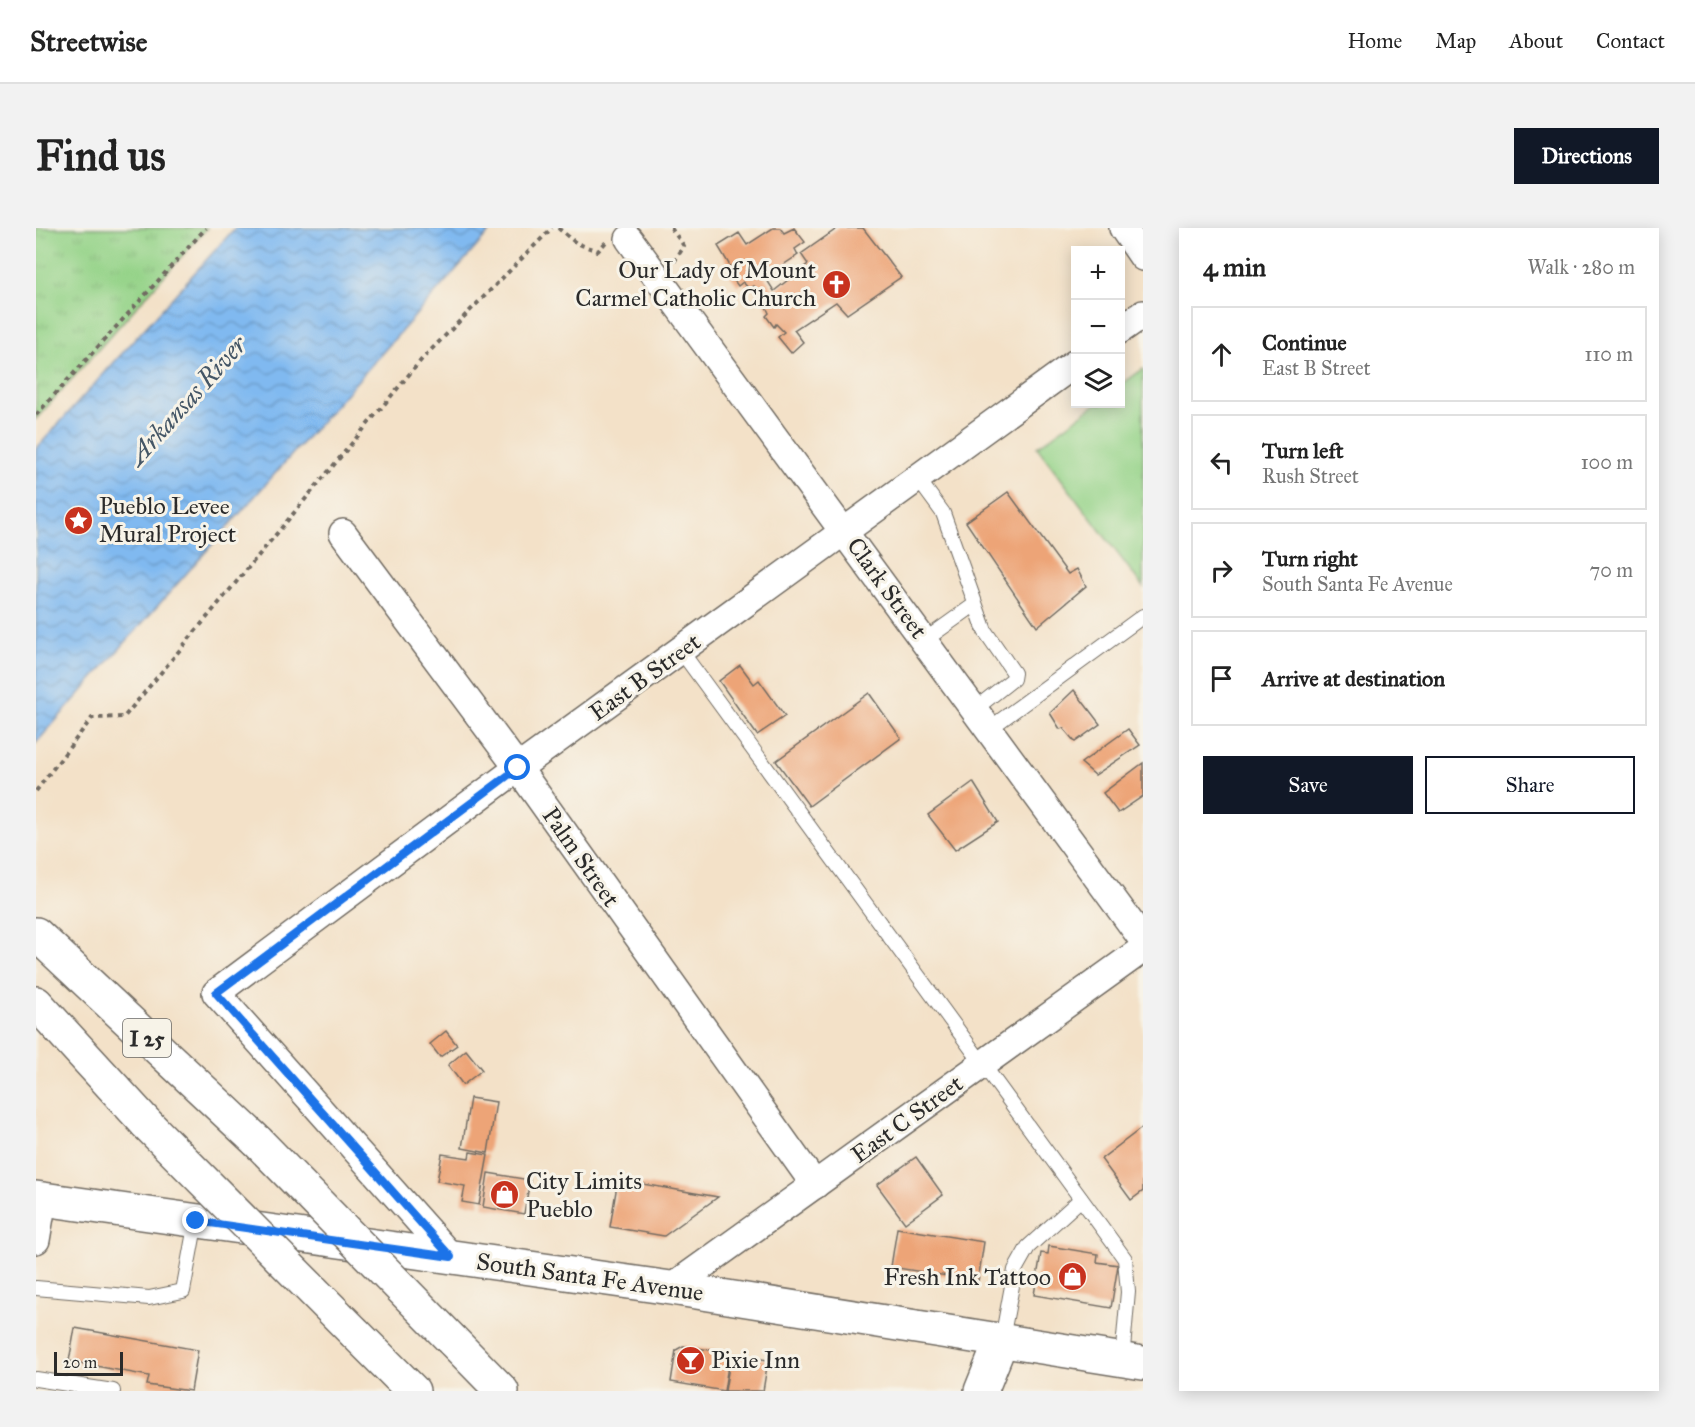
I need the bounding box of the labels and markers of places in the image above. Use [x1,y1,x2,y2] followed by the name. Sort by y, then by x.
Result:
[575,255,816,313] place label: Our Lady of Mount Carmel Catholic Church
[821,268,853,300] church icon: Our Lady of Mount Carmel Catholic Church
[99,491,237,549] place label: Pueblo Levee Mural Project
[62,504,94,536] place icon: Pueblo Levee Mural Project
[526,1166,642,1224] place label: City Limits Pueblo
[489,1179,521,1211] shop icon: City Limits Pueblo
[1056,1261,1088,1293] shop icon: Fresh Ink Tattoo
[884,1262,1051,1292] place label: Fresh Ink Tattoo
[674,1344,706,1376] bar icon: Pixie Inn
[711,1345,800,1375] place label: Pixie Inn

